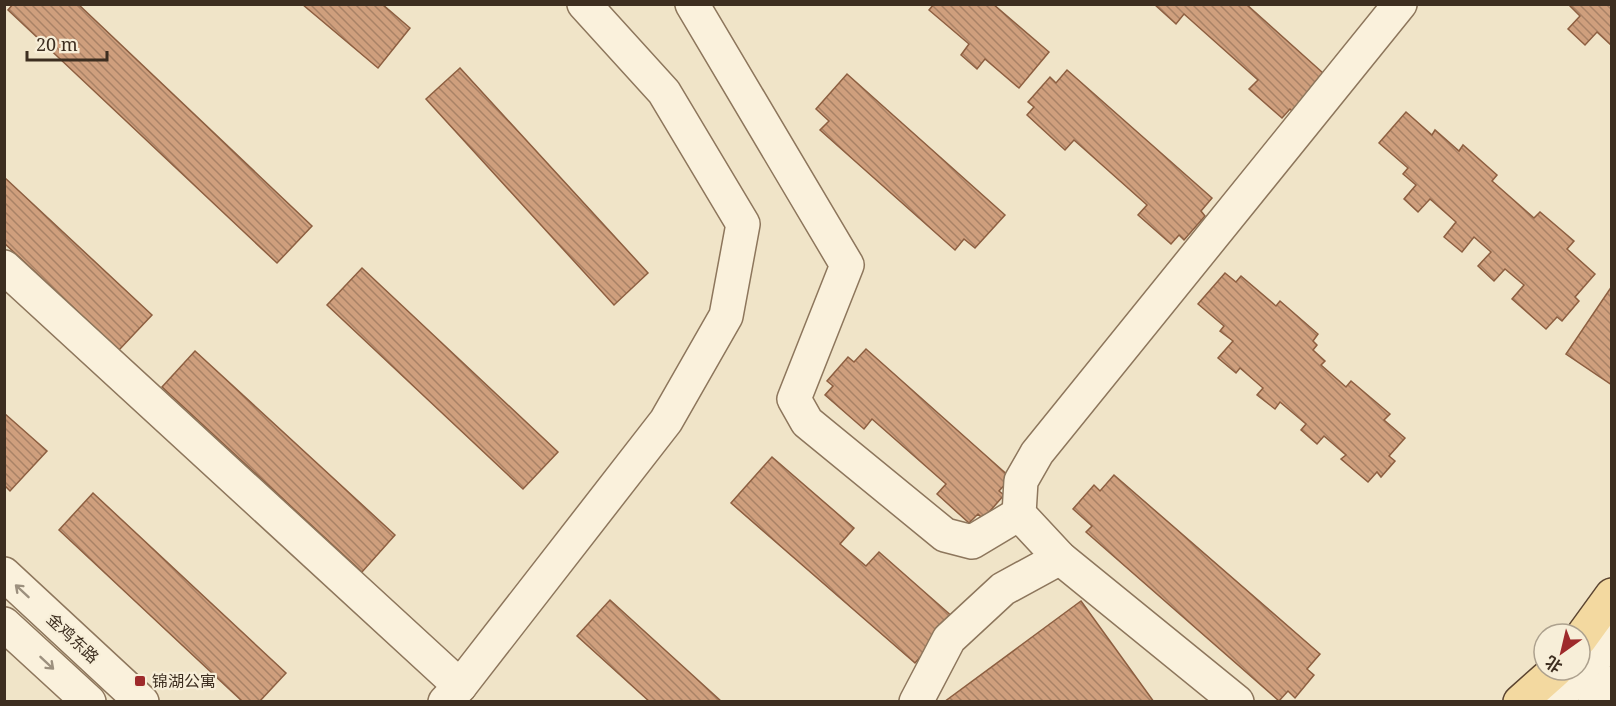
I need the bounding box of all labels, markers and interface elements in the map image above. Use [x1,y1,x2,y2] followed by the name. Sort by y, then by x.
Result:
[27,24,106,62] scale bar
[36,32,78,56] text: 20 m
[15,584,30,598] one-way arrow
[42,608,104,668] street label: 金鸡东路
[1532,622,1592,682] north arrow
[1541,651,1566,678] text: 北
[39,655,54,669] one-way arrow
[152,670,216,692] place label: 锦湖公寓
[133,674,147,688] marker: 锦湖公寓

